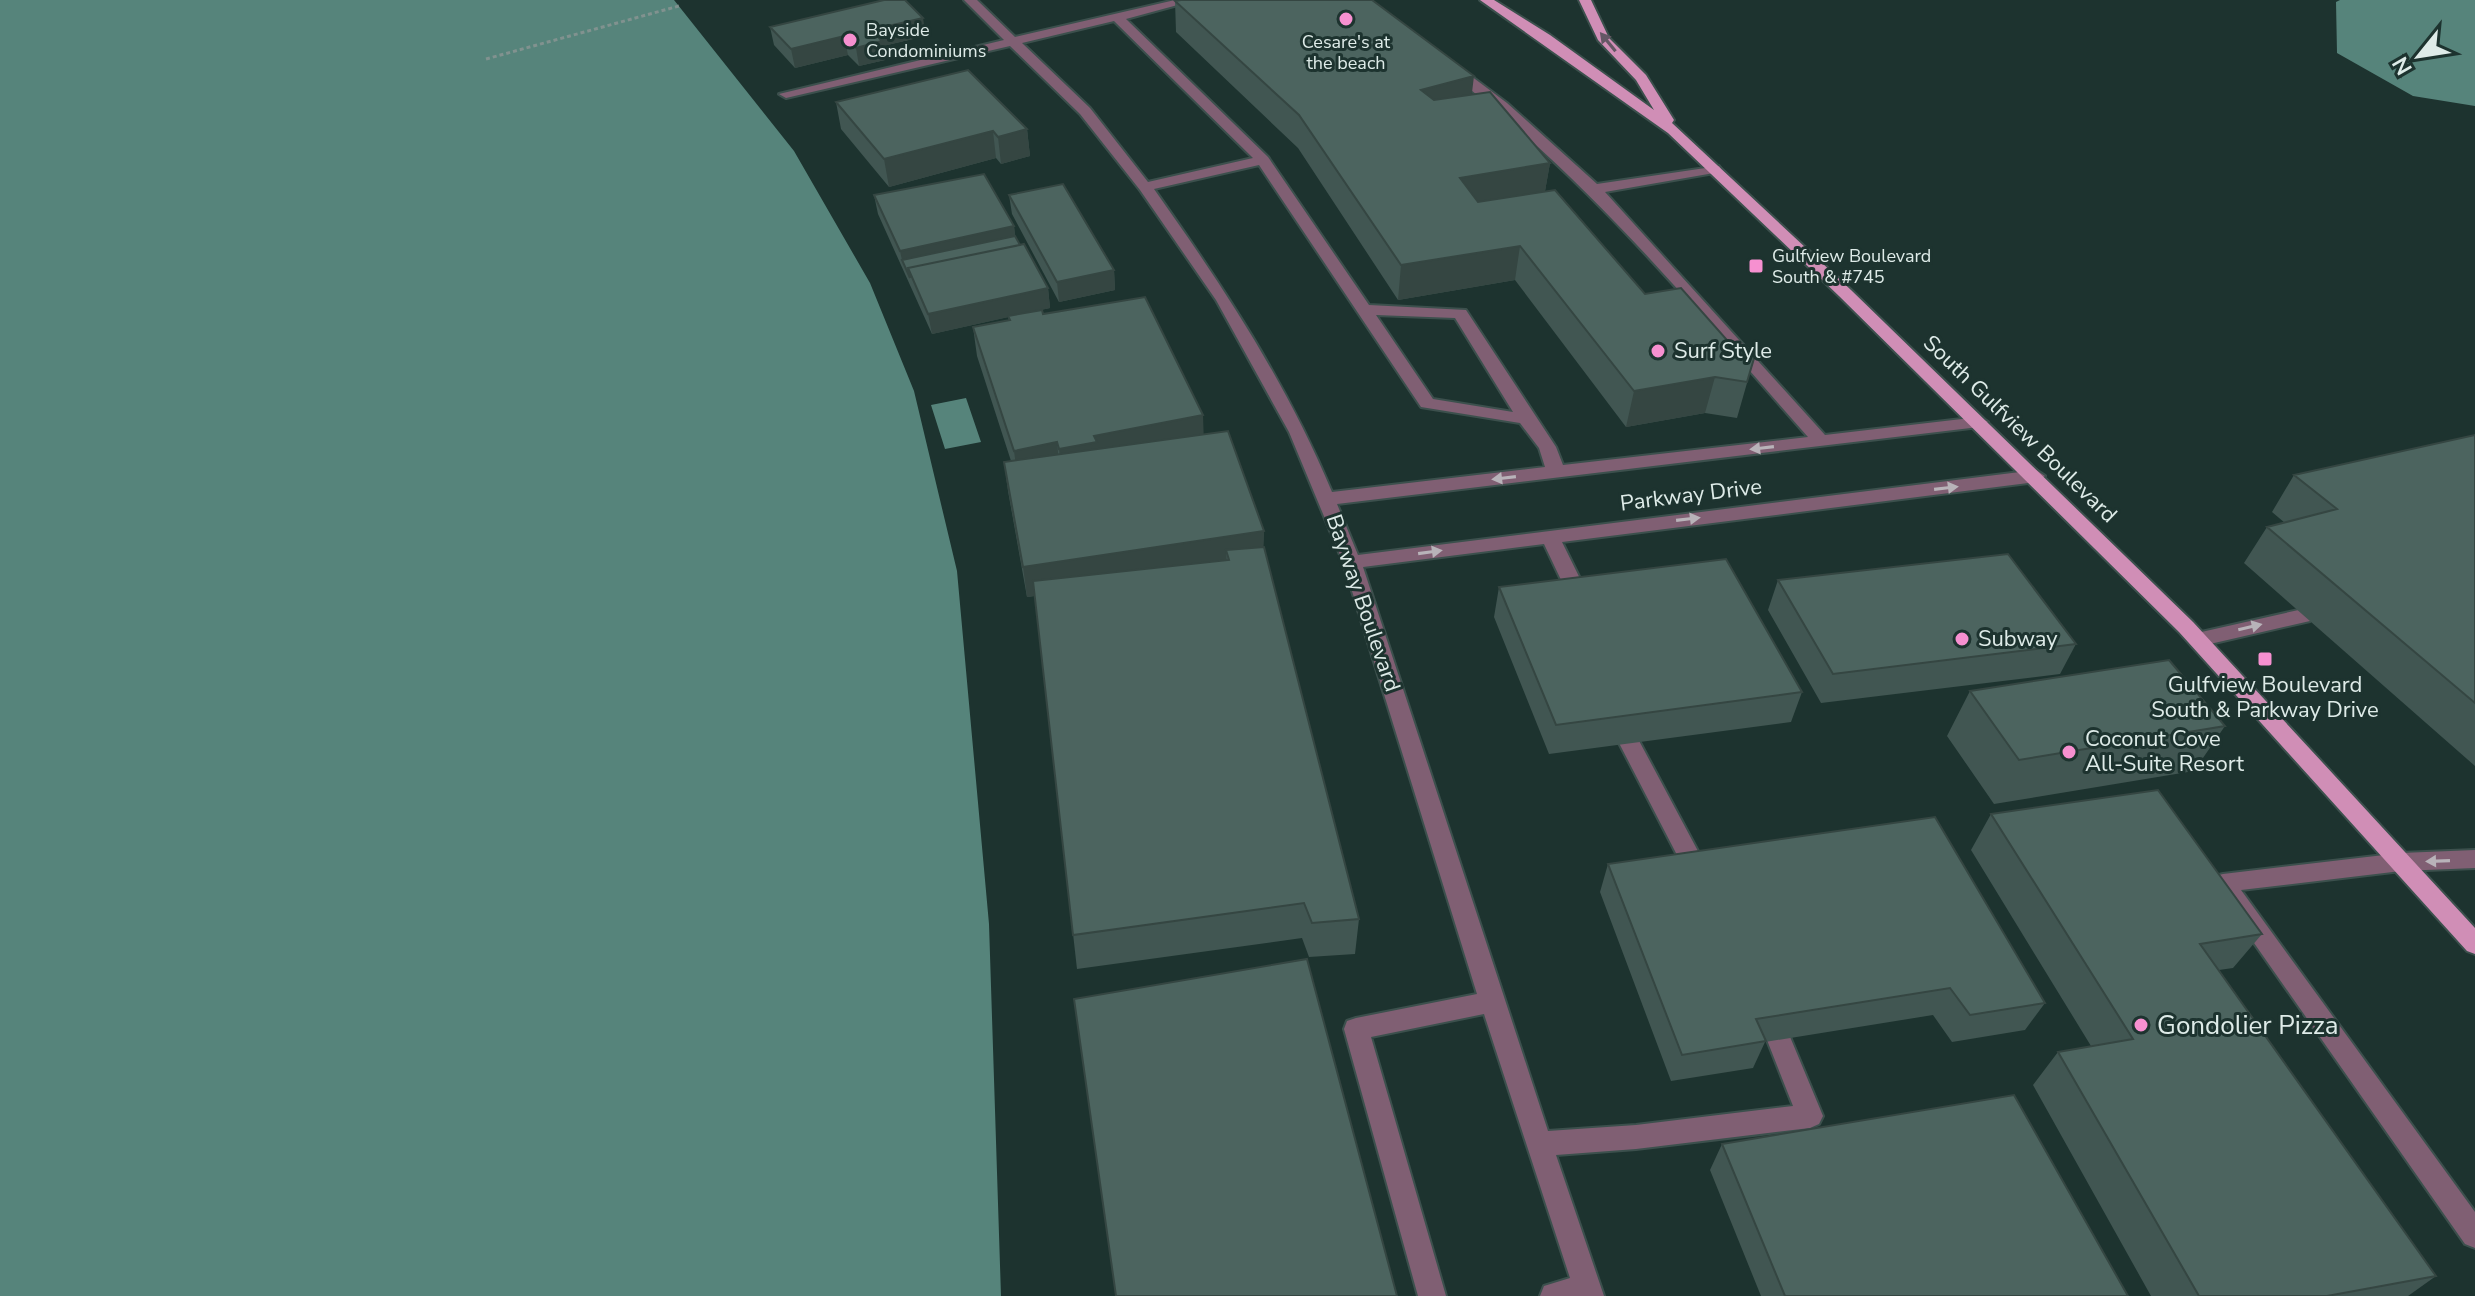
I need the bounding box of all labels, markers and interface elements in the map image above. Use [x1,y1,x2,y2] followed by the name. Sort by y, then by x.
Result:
[1337,10,1355,28] marker: Cesare's at the beach
[2379,16,2459,96] north arrow
[866,18,986,63] place label: Bayside Condominiums
[1302,30,1391,75] place label: Cesare's at the beach
[841,31,859,49] marker: Bayside Condominiums
[1600,32,1617,52] one-way arrow
[2385,51,2420,80] text: N
[1772,244,1931,289] place label: Gulfview Boulevard South & #745
[1747,257,1765,275] marker: Gulfview Boulevard South & #745
[1917,328,2123,530] street label: South Gulfview Boulevard
[1674,336,1772,366] place label: Surf Style
[1649,342,1667,360] marker: Surf Style
[1749,441,1774,454] one-way arrow
[1618,471,1764,519] street label: Parkway Drive
[1491,472,1516,485] one-way arrow
[1934,481,1959,494] one-way arrow
[1319,510,1407,696] street label: Bayway Boulevard
[1676,512,1701,525] one-way arrow
[1418,545,1443,558] one-way arrow
[2238,620,2263,633] one-way arrow
[1978,624,2058,654] place label: Subway
[1953,630,1971,648] marker: Subway
[2256,650,2274,668] marker: Gulfview Boulevard South & Parkway Drive
[2151,670,2379,725] place label: Gulfview Boulevard South & Parkway Drive
[2085,724,2244,779] place label: Coconut Cove All-Suite Resort
[2060,743,2078,761] marker: Coconut Cove All-Suite Resort
[2425,854,2450,867] one-way arrow
[2157,1008,2338,1043] place label: Gondolier Pizza
[2132,1016,2150,1034] marker: Gondolier Pizza

